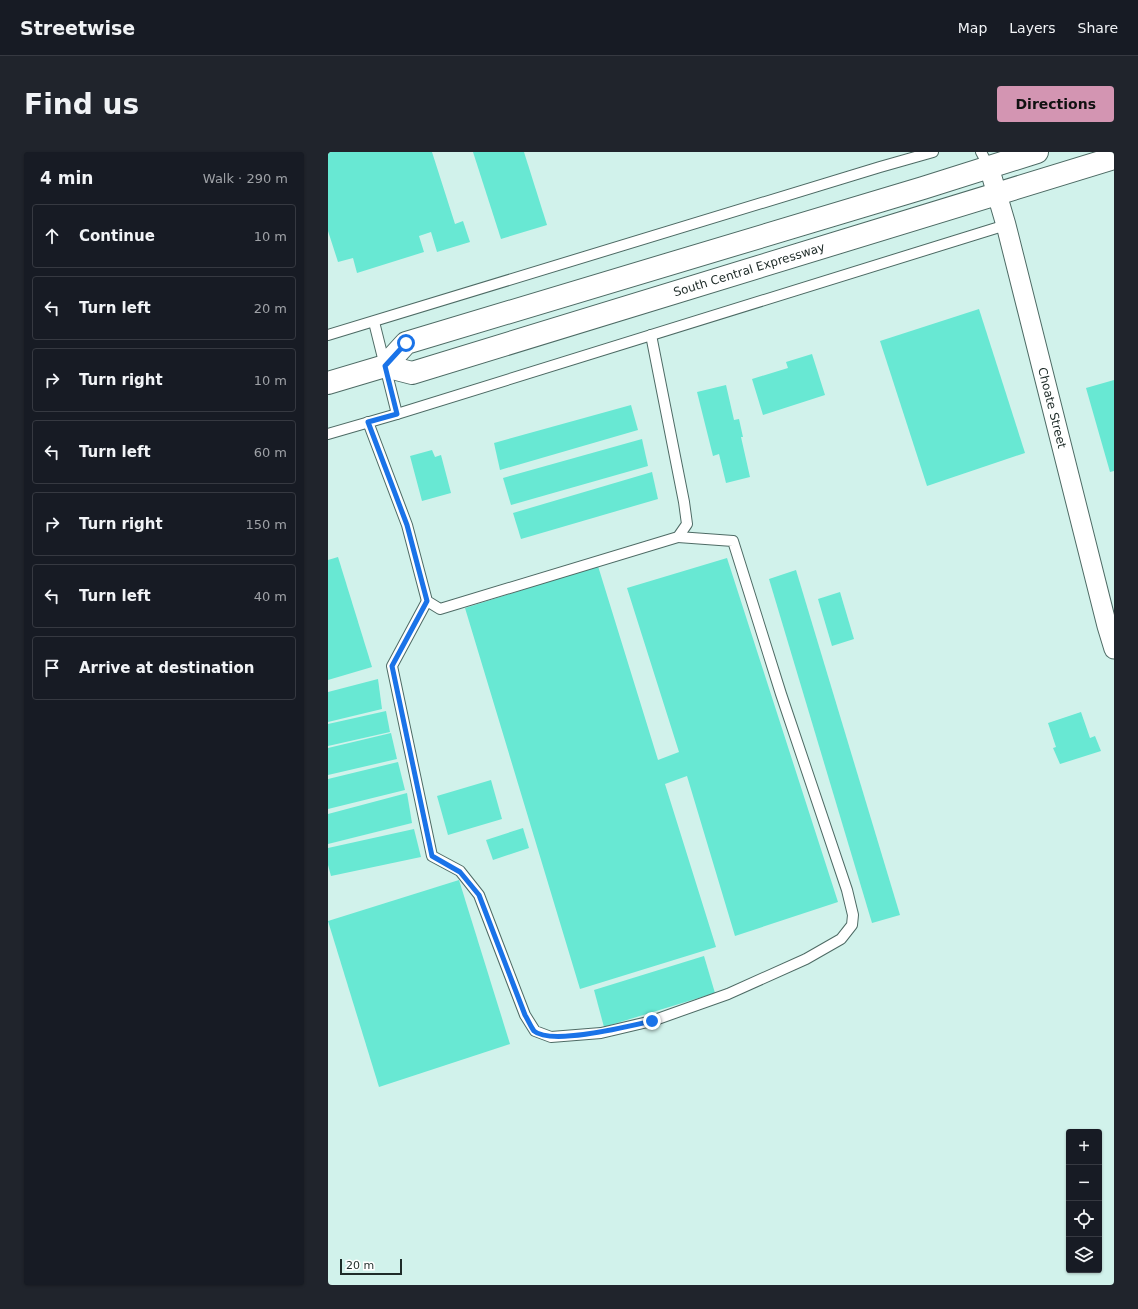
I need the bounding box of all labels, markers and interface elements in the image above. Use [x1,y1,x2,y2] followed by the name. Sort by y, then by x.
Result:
[20,17,135,39] text: Streetwise
[958,20,987,36] text: Map
[1009,20,1056,36] text: Layers
[1078,20,1118,36] text: Share
[997,86,1114,122] button: Directions
[24,88,139,121] text: Find us
[40,168,93,188] text: 4 min
[203,171,288,186] text: Walk · 290 m
[41,225,63,247] icon: ahead
[79,227,155,245] text: Continue
[254,229,287,244] text: 10 m
[672,240,827,299] street label: South Central Expressway
[41,297,63,319] icon: left
[79,299,151,317] text: Turn left
[254,301,287,316] text: 20 m
[397,334,415,352] route start
[1035,366,1069,450] street label: Choate Street
[41,369,63,391] icon: right
[79,371,163,389] text: Turn right
[254,373,287,388] text: 10 m
[41,441,63,463] icon: left
[79,443,151,461] text: Turn left
[254,445,287,460] text: 60 m
[41,513,63,535] icon: right
[79,515,163,533] text: Turn right
[245,517,287,532] text: 150 m
[41,585,63,607] icon: left
[79,587,151,605] text: Turn left
[254,589,287,604] text: 40 m
[41,657,63,679] icon: arrive
[79,659,254,677] text: Arrive at destination
[643,1012,661,1030] route end
[1066,1129,1102,1273] map controls
[1066,1129,1102,1165] button: +
[1066,1165,1102,1201] button: −
[1066,1201,1102,1237] button: locate
[1066,1237,1102,1273] button: layers
[340,1257,402,1276] scale bar
[346,1259,374,1272] text: 20 m

